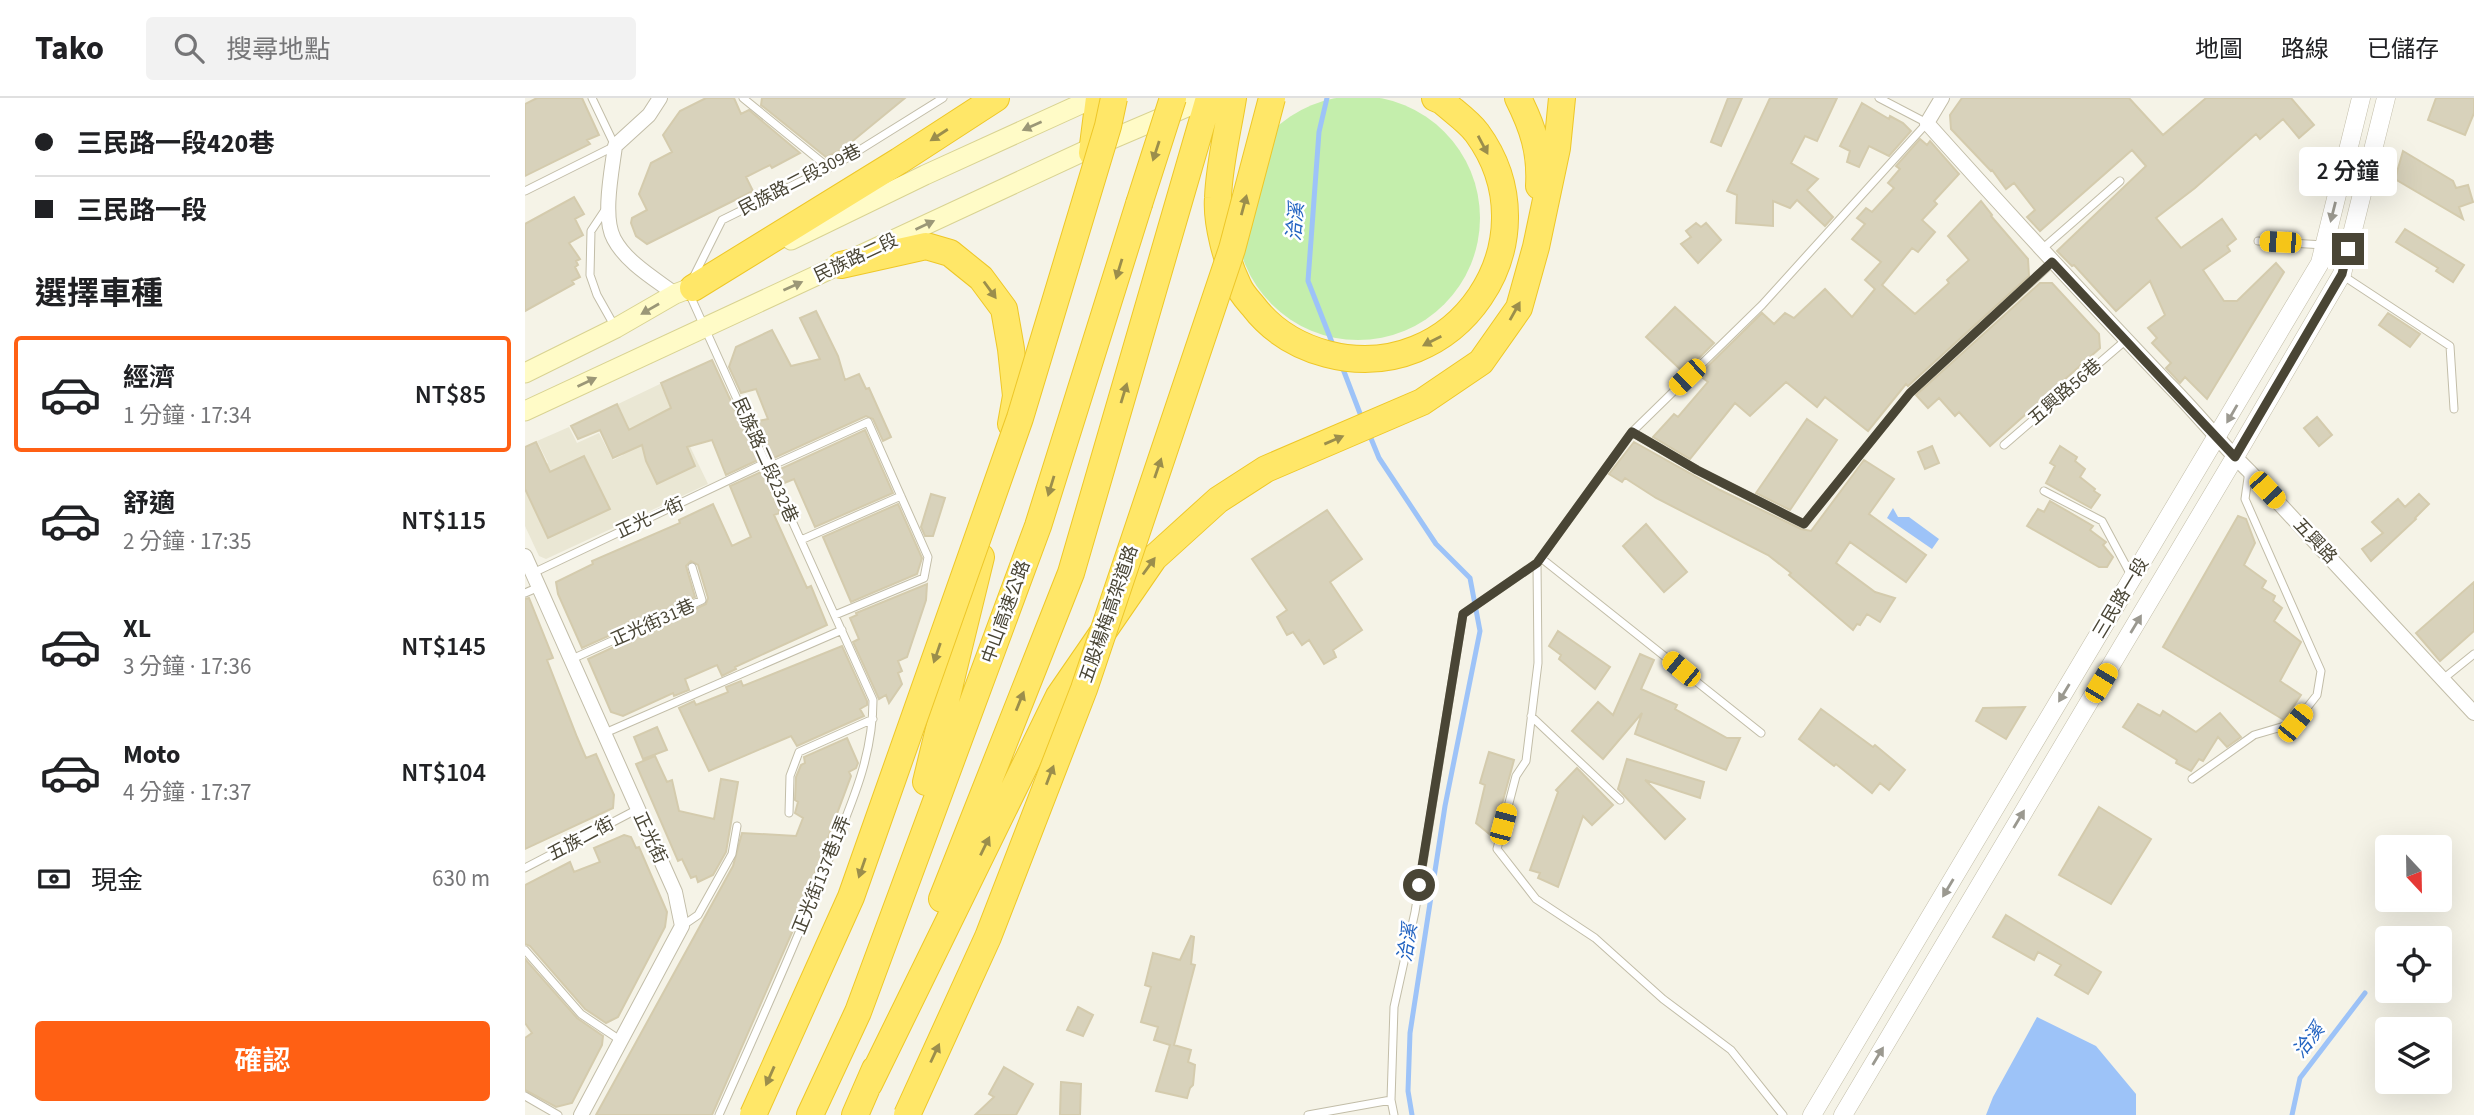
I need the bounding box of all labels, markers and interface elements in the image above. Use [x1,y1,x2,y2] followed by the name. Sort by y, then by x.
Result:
[146,17,636,80] search box
[35,25,104,72] text: Tako
[170,29,208,67] icon: search
[226,31,330,68] text: 搜尋地點
[2195,32,2243,67] text: 地圖
[2281,32,2329,67] text: 路線
[2367,32,2439,67] text: 已儲存
[1022,120,1042,132] one-way arrow
[77,125,274,162] text: 三民路一段420巷
[929,129,949,142] one-way arrow
[1477,135,1489,155] one-way arrow
[734,138,866,222] street label: 民族路二段309巷
[1150,141,1161,162] one-way arrow
[2299,148,2397,197] callout: 2 分鐘
[2317,155,2379,188] text: 2 分鐘
[77,192,207,229] text: 三民路一段
[1239,194,1249,215] one-way arrow
[1281,199,1311,242] water label: 洽溪
[2327,201,2338,223] one-way arrow
[915,219,935,231] one-way arrow
[810,228,902,288] street label: 民族路二段
[2259,230,2302,254] car
[2332,233,2364,265] route end
[1113,259,1123,280] one-way arrow
[35,271,163,317] text: 選擇車種
[783,280,803,292] one-way arrow
[982,281,996,299] one-way arrow
[1509,302,1521,321] one-way arrow
[640,303,660,315] one-way arrow
[1422,335,1442,346] one-way arrow
[2023,353,2107,431] street label: 五興路56巷
[1665,355,1710,399] car
[123,359,175,396] text: 經濟
[39,363,102,426] icon: car
[415,376,486,413] text: NT$85
[577,376,597,388] one-way arrow
[1120,382,1130,403] one-way arrow
[726,393,804,527] street label: 民族路二段232巷
[123,399,251,432] text: 1 分鐘 · 17:34
[2226,404,2238,423] one-way arrow
[1324,434,1345,445] one-way arrow
[1153,457,1164,478] one-way arrow
[2245,467,2290,513] car
[1045,476,1055,497] one-way arrow
[123,485,175,522] text: 舒適
[39,489,102,552] icon: car
[612,491,688,545] street label: 正光一街
[401,502,486,539] text: NT$115
[2287,513,2343,569] street label: 五興路
[123,525,251,558] text: 2 分鐘 · 17:35
[1074,542,1144,686] street label: 五股楊梅高架道路
[2087,553,2155,643] street label: 三民路一段
[976,557,1036,667] street label: 中山高速公路
[1141,557,1155,575] one-way arrow
[607,593,699,653] street label: 正光街31巷
[123,610,151,647] text: XL
[2130,614,2142,633] one-way arrow
[39,615,102,678] icon: car
[401,628,486,665] text: NT$145
[931,642,942,663] one-way arrow
[1659,648,1704,690] car
[123,650,251,683] text: 3 分鐘 · 17:36
[2082,660,2121,706] car
[2058,683,2071,702] one-way arrow
[1015,691,1026,712] one-way arrow
[2274,700,2317,746] car
[123,736,180,773] text: Moto
[39,741,102,804] icon: car
[401,754,486,791] text: NT$104
[1045,764,1056,785] one-way arrow
[123,776,251,809] text: 4 分鐘 · 17:37
[1488,801,1519,847] car
[627,808,673,868] street label: 正光街
[2013,810,2026,829] one-way arrow
[543,811,619,867] street label: 五族二街
[787,812,857,938] street label: 正光街137巷1弄
[2375,835,2452,912] north arrow
[2375,835,2452,1094] map controls
[980,836,991,856] one-way arrow
[856,857,867,878] one-way arrow
[35,860,73,898] icon: cash
[91,862,143,899] text: 現金
[432,862,490,895] text: 630 m
[1403,869,1435,901] route start
[1941,879,1954,898] one-way arrow
[1392,919,1425,964] water label: 洽溪
[2375,926,2452,1003] button: locate
[2287,1015,2333,1064] water label: 洽溪
[2375,1017,2452,1094] button: layers
[35,1021,490,1101] button: 確認
[929,1043,941,1063] one-way arrow
[1871,1047,1884,1066] one-way arrow
[765,1066,776,1086] one-way arrow

